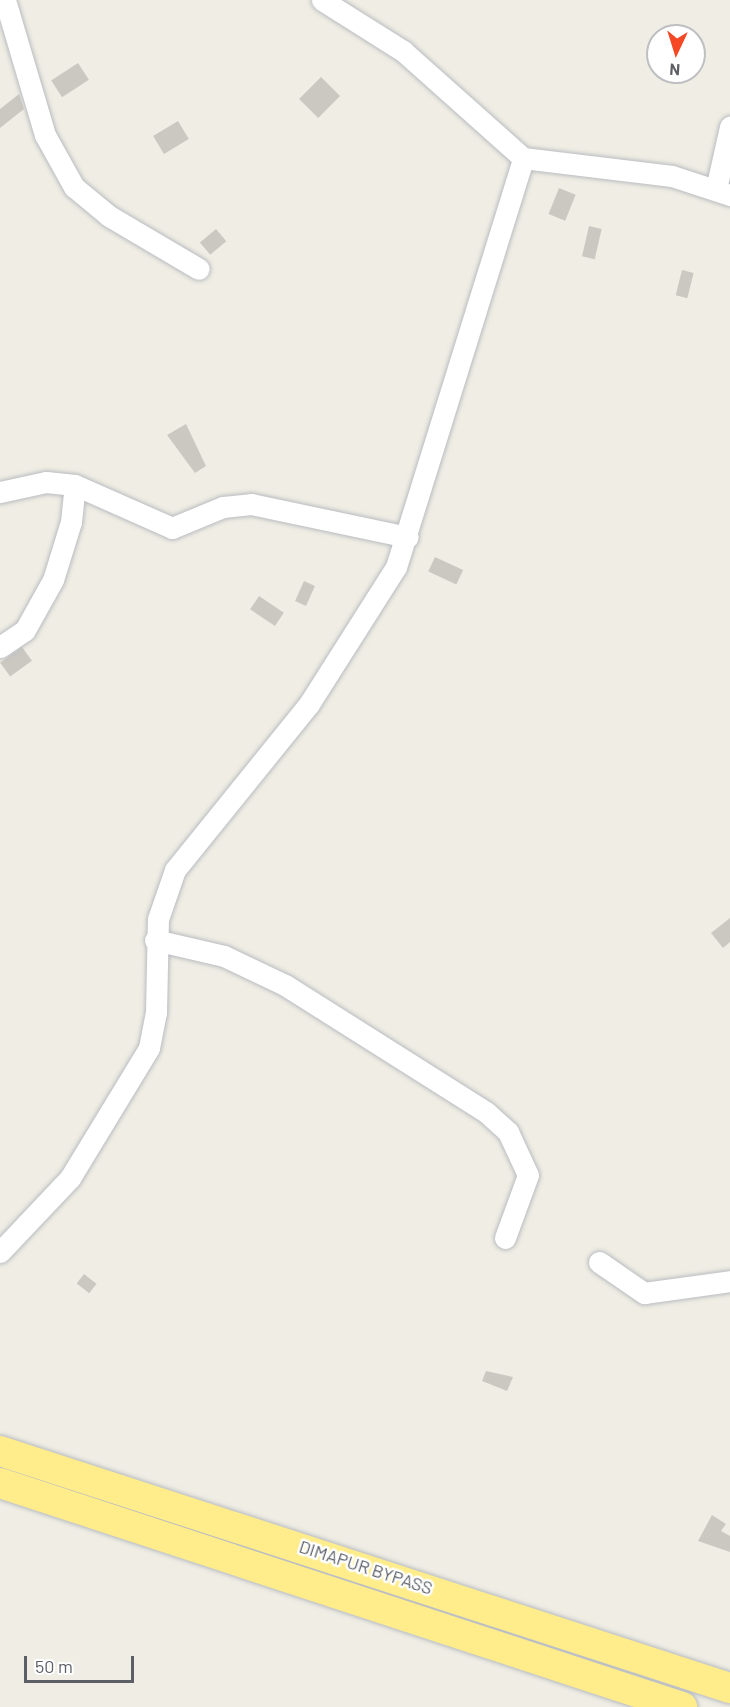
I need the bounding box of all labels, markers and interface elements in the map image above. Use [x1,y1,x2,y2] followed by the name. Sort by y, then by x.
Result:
[646,24,706,84] north arrow
[669,61,681,80] text: N
[297,1535,435,1599] street label: DIMAPUR BYPASS
[27,1644,136,1682] scale bar
[35,1655,73,1677] text: 50 m

